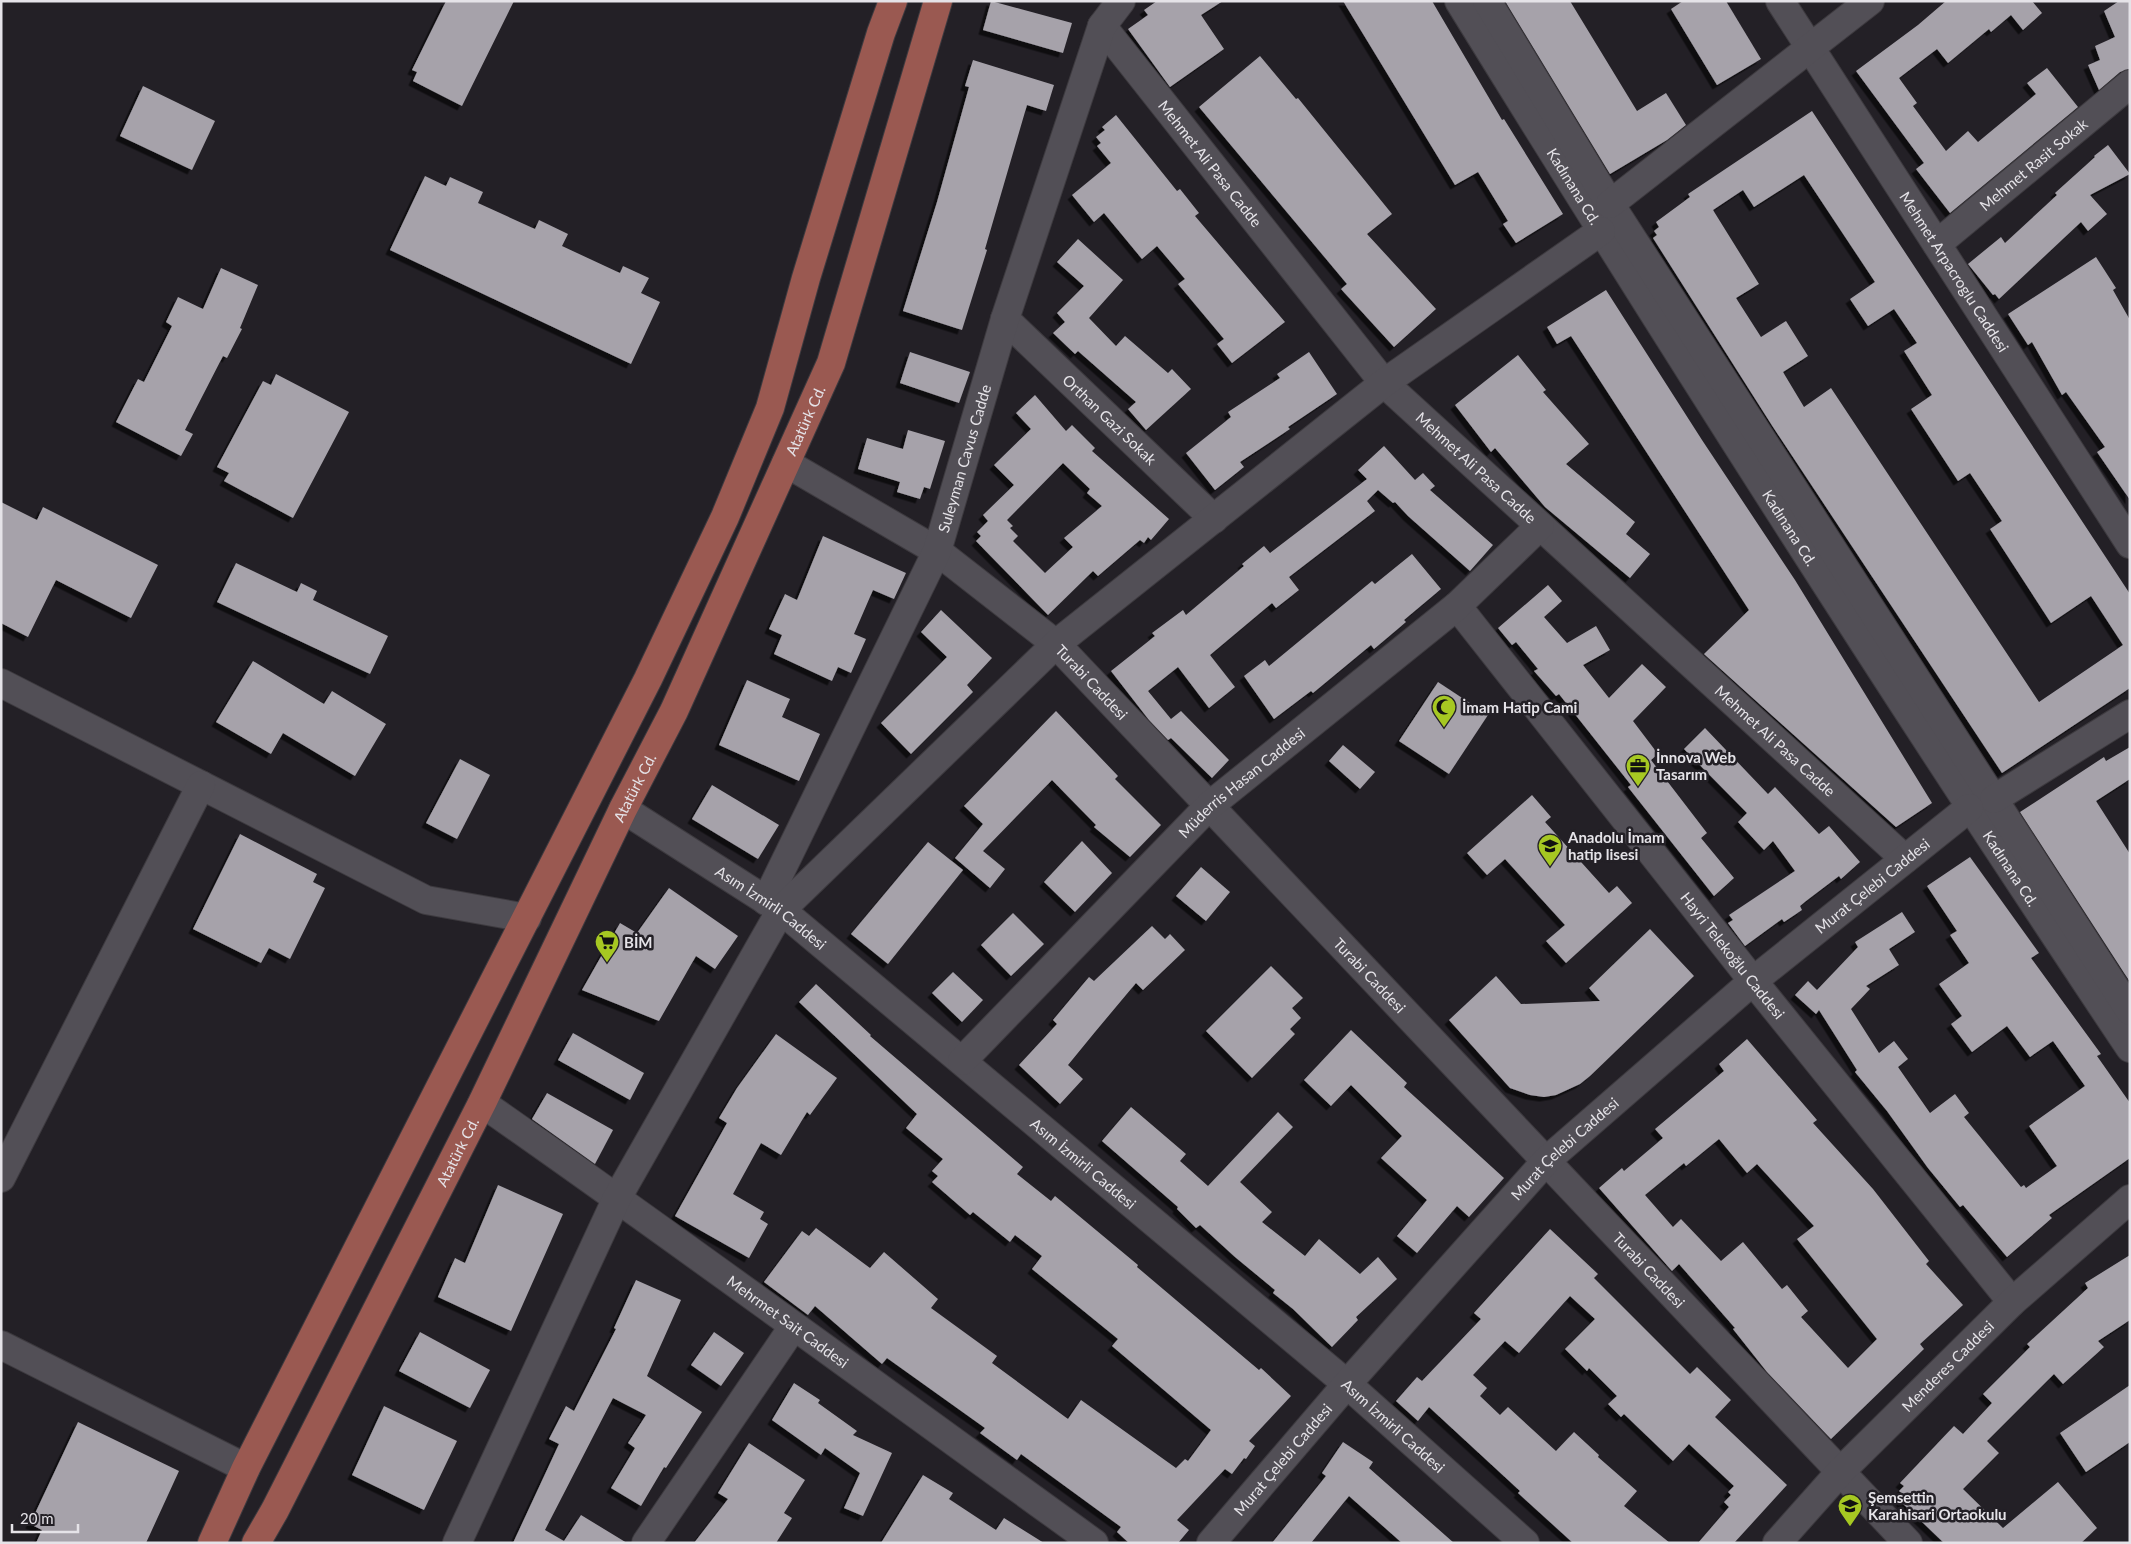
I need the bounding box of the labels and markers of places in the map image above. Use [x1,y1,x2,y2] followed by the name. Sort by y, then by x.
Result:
[1431,694,1457,728] mosque icon: İmam Hatip Cami
[1462,698,1578,716] place label: İmam Hatip Cami
[1656,748,1736,783] place label: İnnova Web Tasarım
[1625,753,1651,787] office icon: İnnova Web Tasarım
[1567,828,1665,863] place label: Anadolu İmam hatip lisesi
[1537,833,1563,867] school or university icon: Anadolu İmam hatip lisesi
[594,929,620,963] supermarket icon: BİM
[624,933,653,951] place label: BİM
[1868,1488,2007,1523] place label: Şemsettin Karahisari Ortaokulu
[1837,1493,1863,1527] school or university icon: Şemsettin Karahisari Ortaokulu

